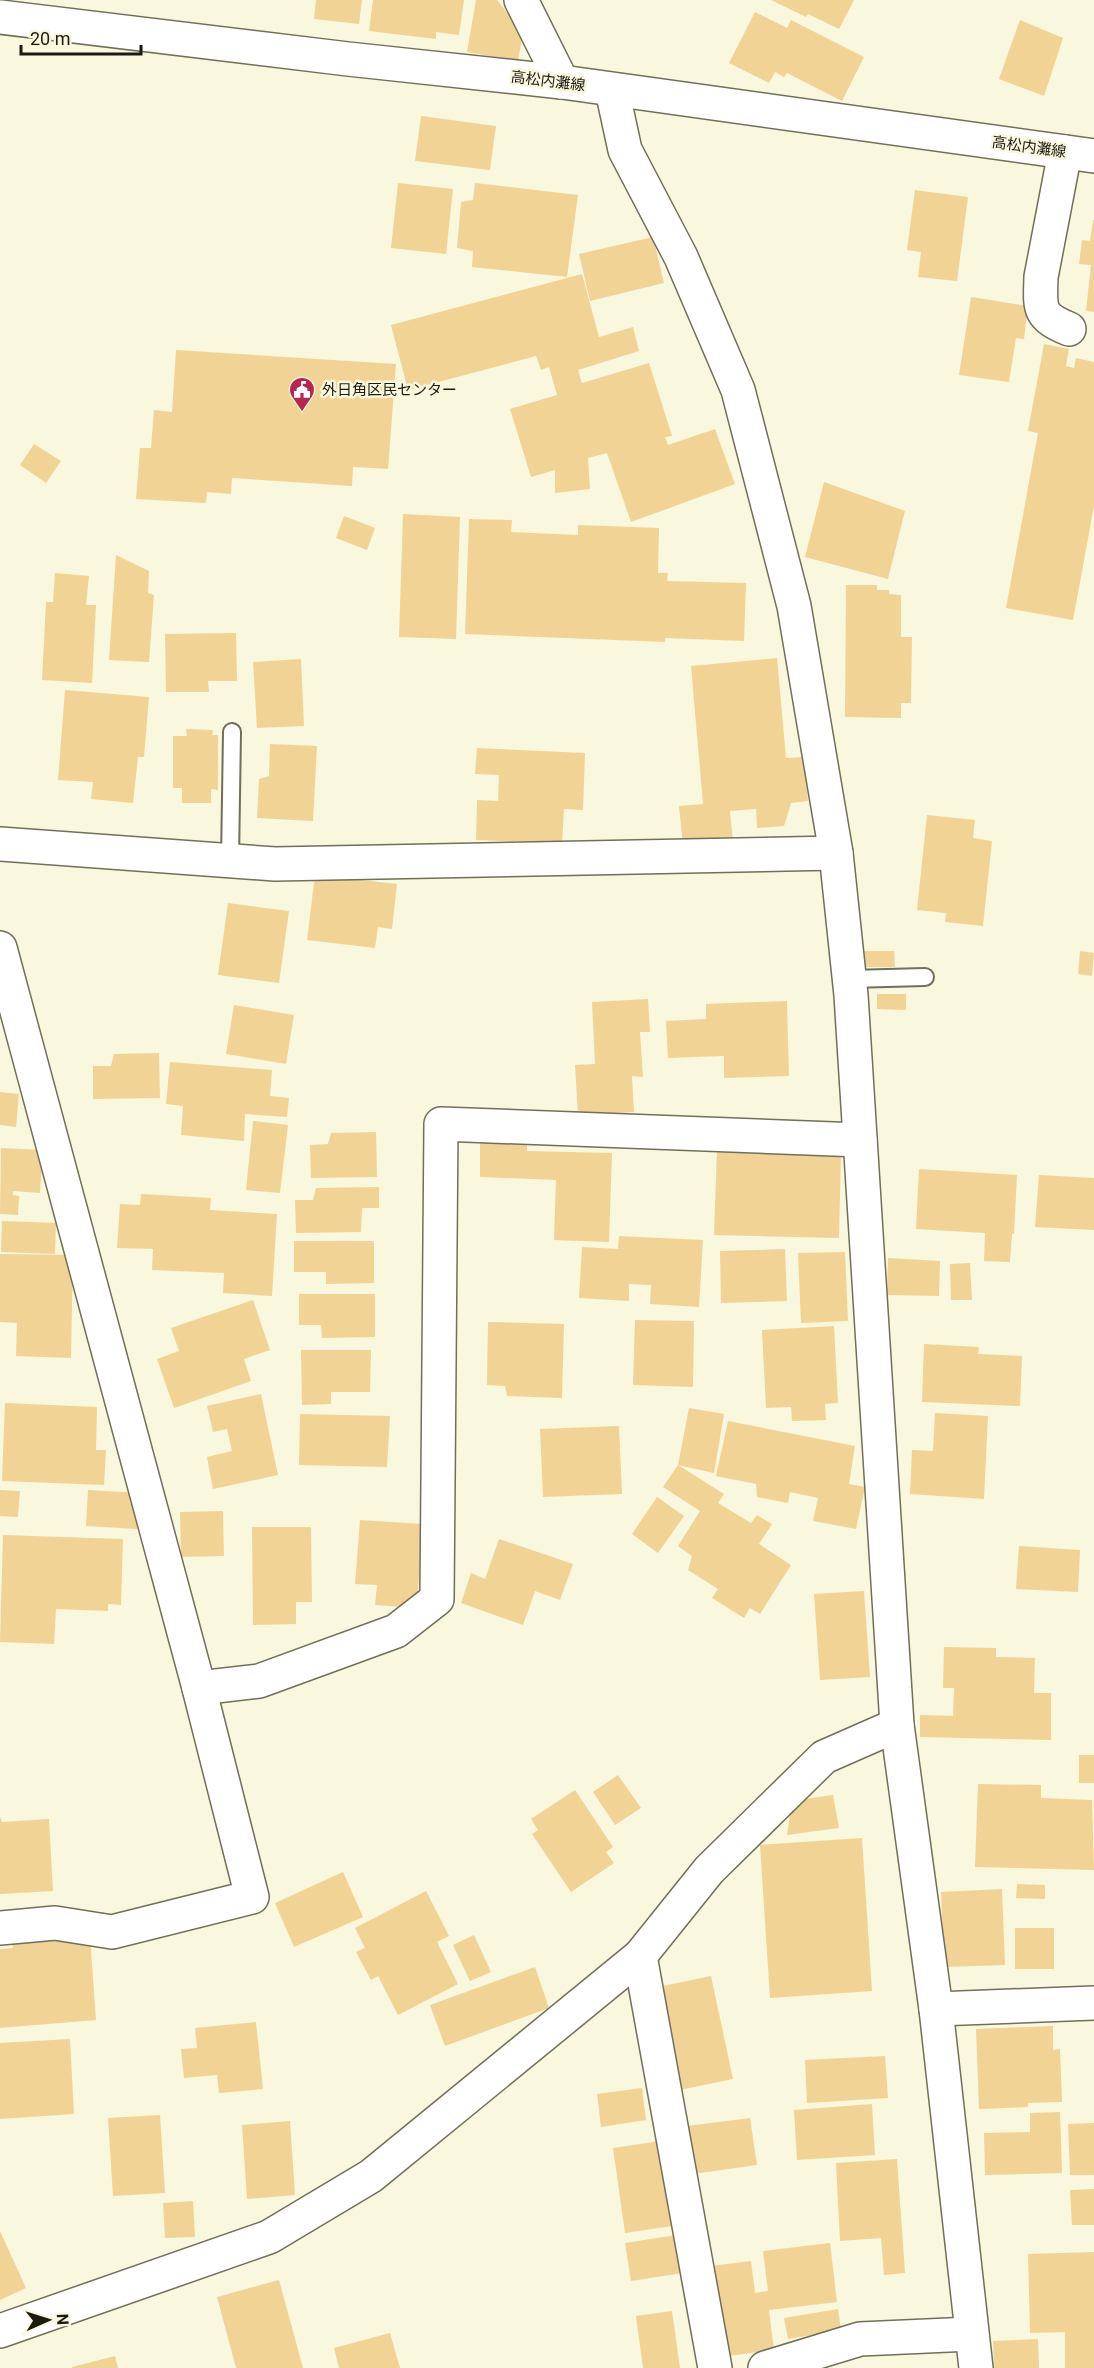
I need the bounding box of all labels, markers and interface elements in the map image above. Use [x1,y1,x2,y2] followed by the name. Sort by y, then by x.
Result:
[21,18,141,56] scale bar
[30,28,70,49] text: 20 m
[510,67,586,95] street label: 高松内灘線
[991,133,1067,161] street label: 高松内灘線
[287,375,317,413] public building icon: 外日角区民センター
[322,381,457,399] place label: 外日角区民センター
[18,2290,78,2350] north arrow
[53,2313,72,2325] text: N

